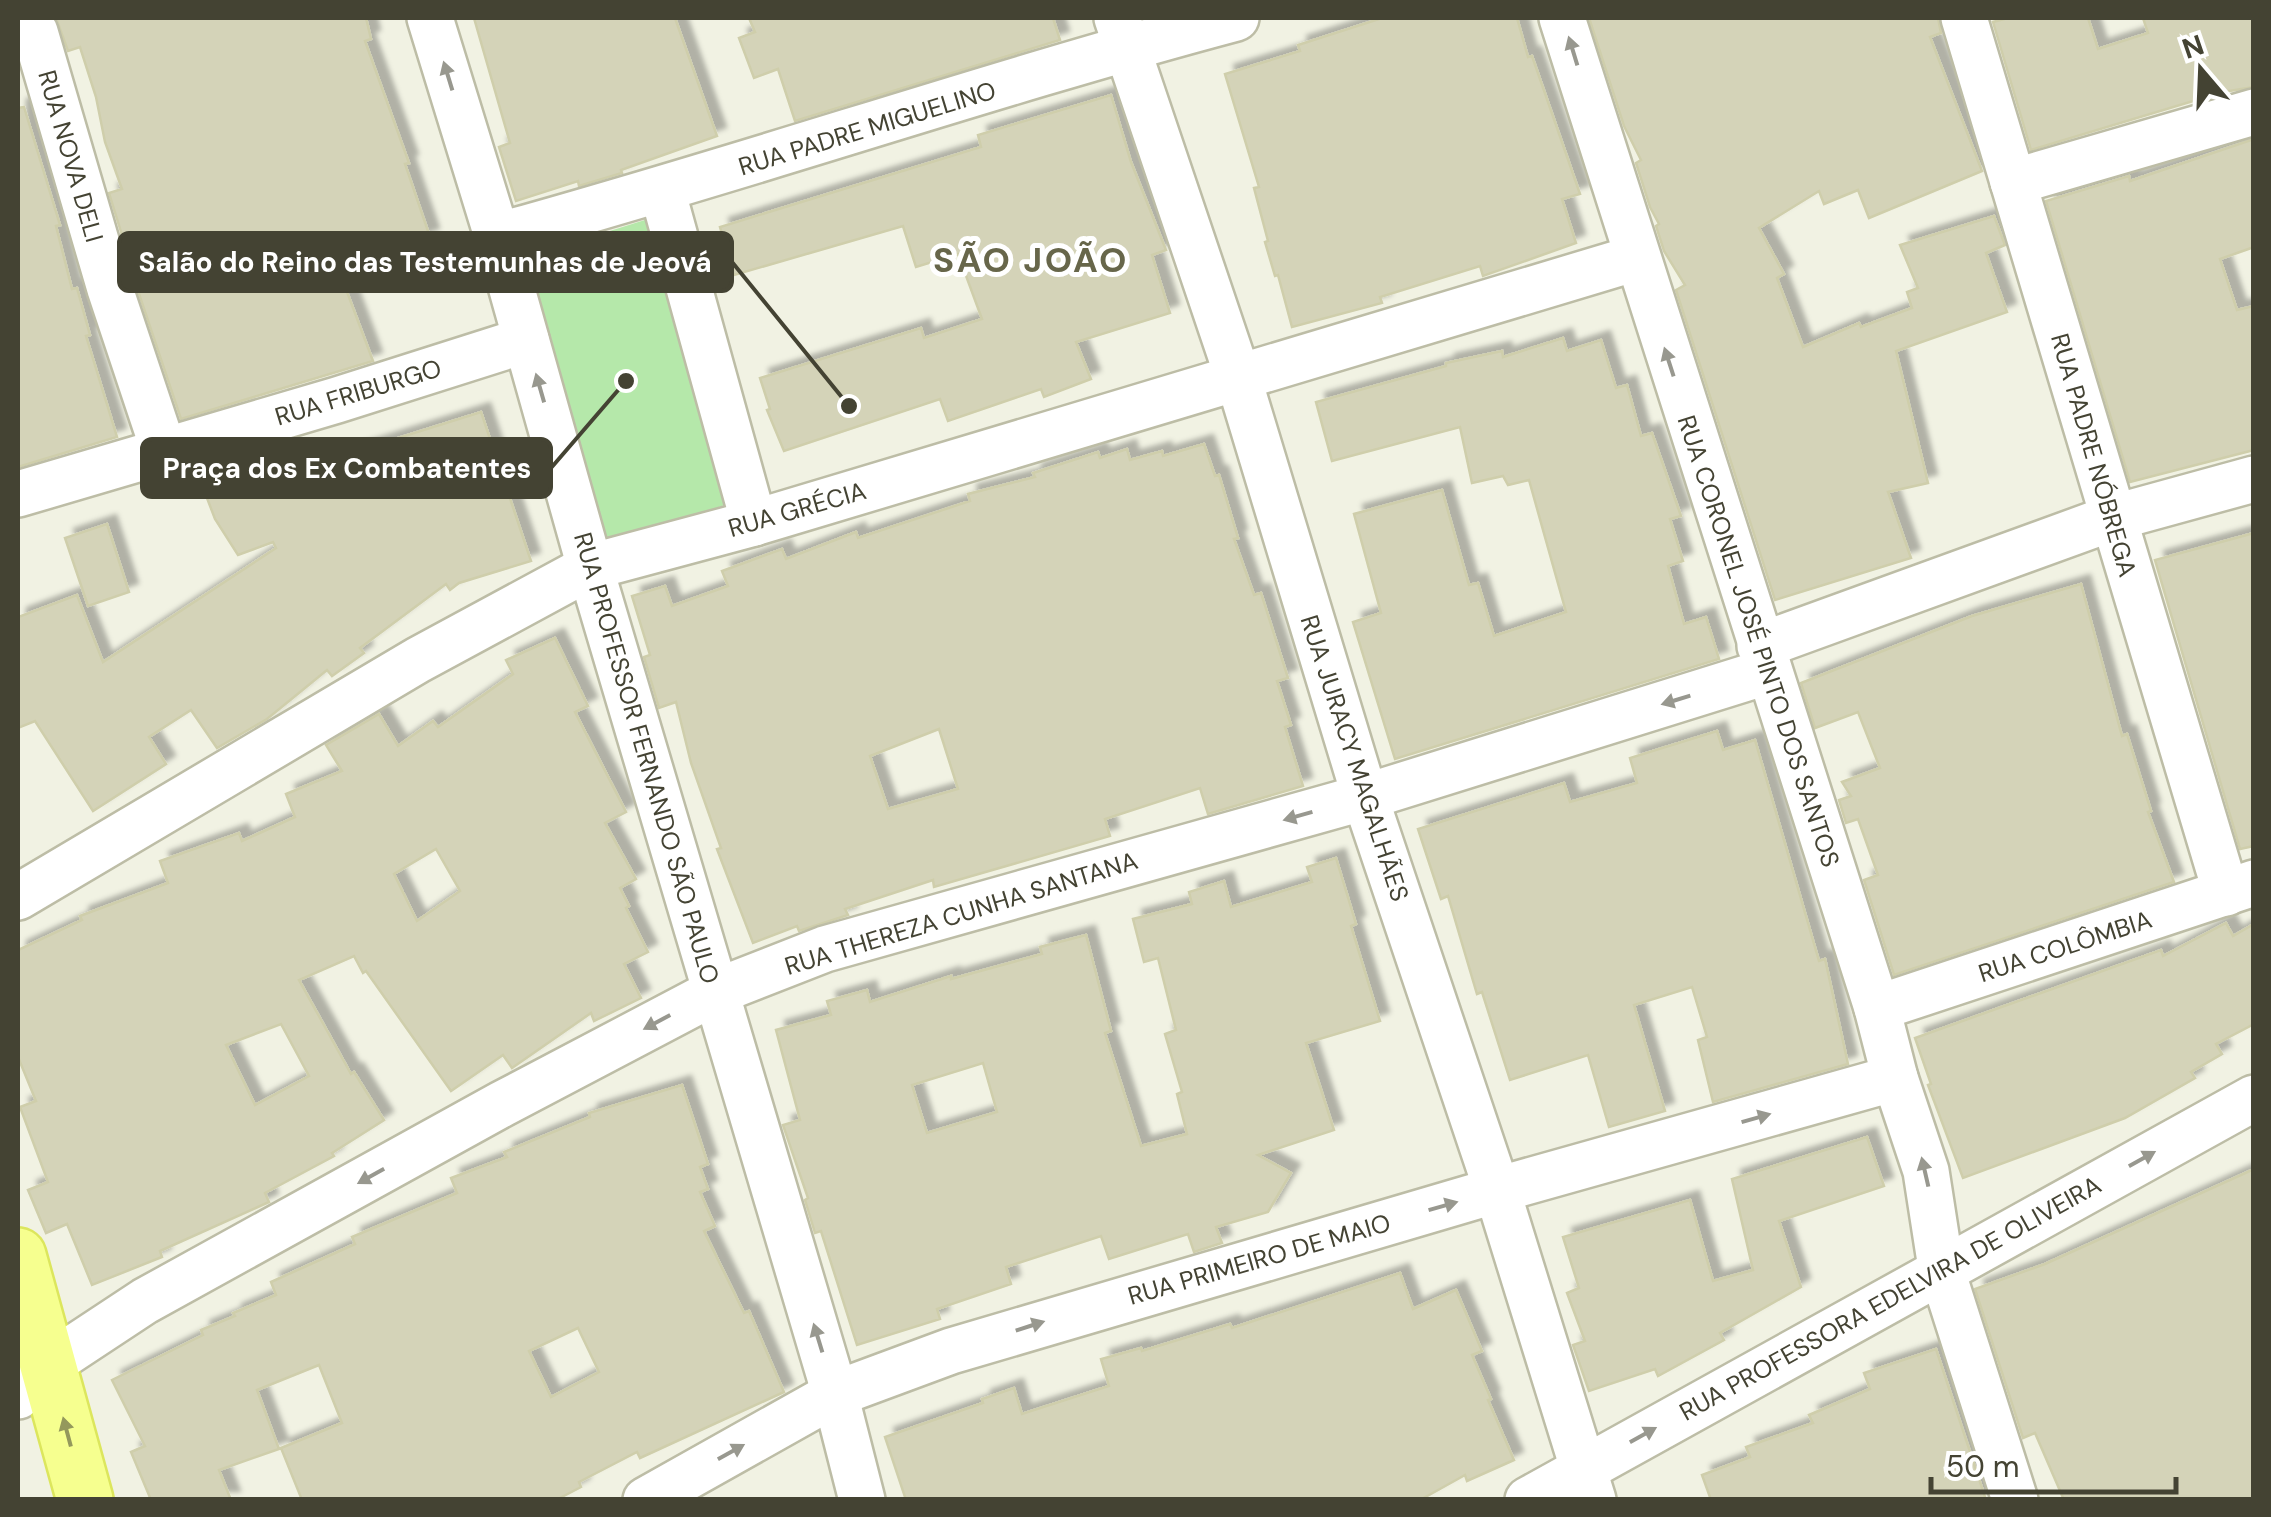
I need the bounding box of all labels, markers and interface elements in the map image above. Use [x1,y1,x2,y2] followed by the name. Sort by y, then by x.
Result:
[2151,20,2251,120] north arrow
[2177,26,2209,68] text: N
[1565,36,1580,66] one-way arrow
[440,60,455,91] one-way arrow
[30,66,111,246] street label: RUA NOVA DELI
[734,74,1000,183] street label: RUA PADRE MIGUELINO
[119,233,732,291] callout: Salão do Reino das Testemunhas de Jeová
[933,237,1129,283] district label: SÃO JOÃO
[138,244,712,281] text: Salão do Reino das Testemunhas de Jeová
[2043,330,2144,581] street label: RUA PADRE NÓBREGA
[1661,346,1676,376] one-way arrow
[271,351,445,433] street label: RUA FRIBURGO
[531,372,547,403] one-way arrow
[1670,411,1847,871] street label: RUA CORONEL JOSÉ PINTO DOS SANTOS
[142,439,551,497] callout: Praça dos Ex Combatentes
[163,450,531,487] text: Praça dos Ex Combatentes
[724,474,870,545] street label: RUA GRÉCIA
[566,529,727,988] street label: RUA PROFESSOR FERNANDO SÃO PAULO
[1293,611,1416,905] street label: RUA JURACY MAGALHÃES
[1660,693,1690,708] one-way arrow
[1282,808,1313,824] one-way arrow
[781,844,1142,983] street label: RUA THEREZA CUNHA SANTANA
[1974,903,2156,990] street label: RUA COLÔMBIA
[643,1013,672,1030] one-way arrow
[1741,1110,1771,1125] one-way arrow
[2128,1151,2157,1168] one-way arrow
[1917,1156,1932,1187] one-way arrow
[357,1167,385,1185] one-way arrow
[1674,1168,2107,1429] street label: RUA PROFESSORA EDELVIRA DE OLIVEIRA
[1427,1197,1458,1213] one-way arrow
[1124,1206,1394,1313] street label: RUA PRIMEIRO DE MAIO
[1015,1318,1045,1333] one-way arrow
[810,1322,825,1353] one-way arrow
[58,1416,74,1447] one-way arrow
[1629,1426,1658,1443] one-way arrow
[1931,1432,2176,1494] scale bar
[717,1443,746,1460] one-way arrow
[1946,1447,2020,1486] text: 50 m

